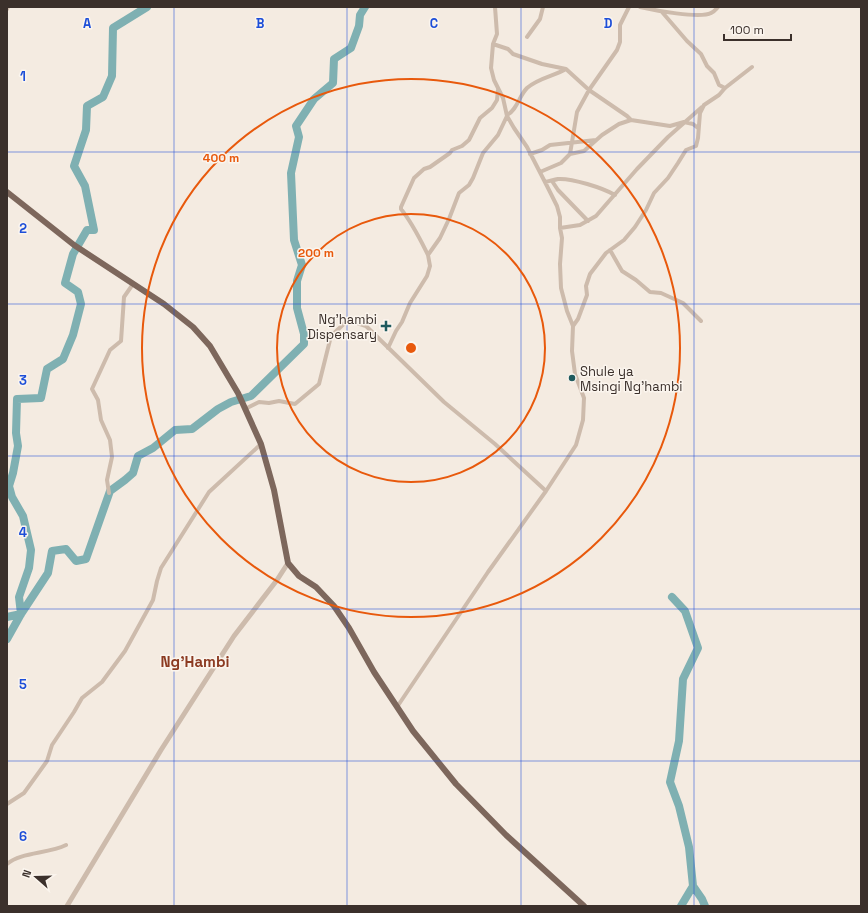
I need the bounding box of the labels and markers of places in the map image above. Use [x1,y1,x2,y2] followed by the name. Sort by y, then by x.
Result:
[307,311,377,343] place label: Ng'hambi Dispensary
[380,320,392,332] marker: Ng'hambi Dispensary
[404,341,418,355] centre of rings
[580,363,683,395] place label: Shule ya Msingi Ng'hambi
[567,373,577,383] marker: Shule ya Msingi Ng'hambi

